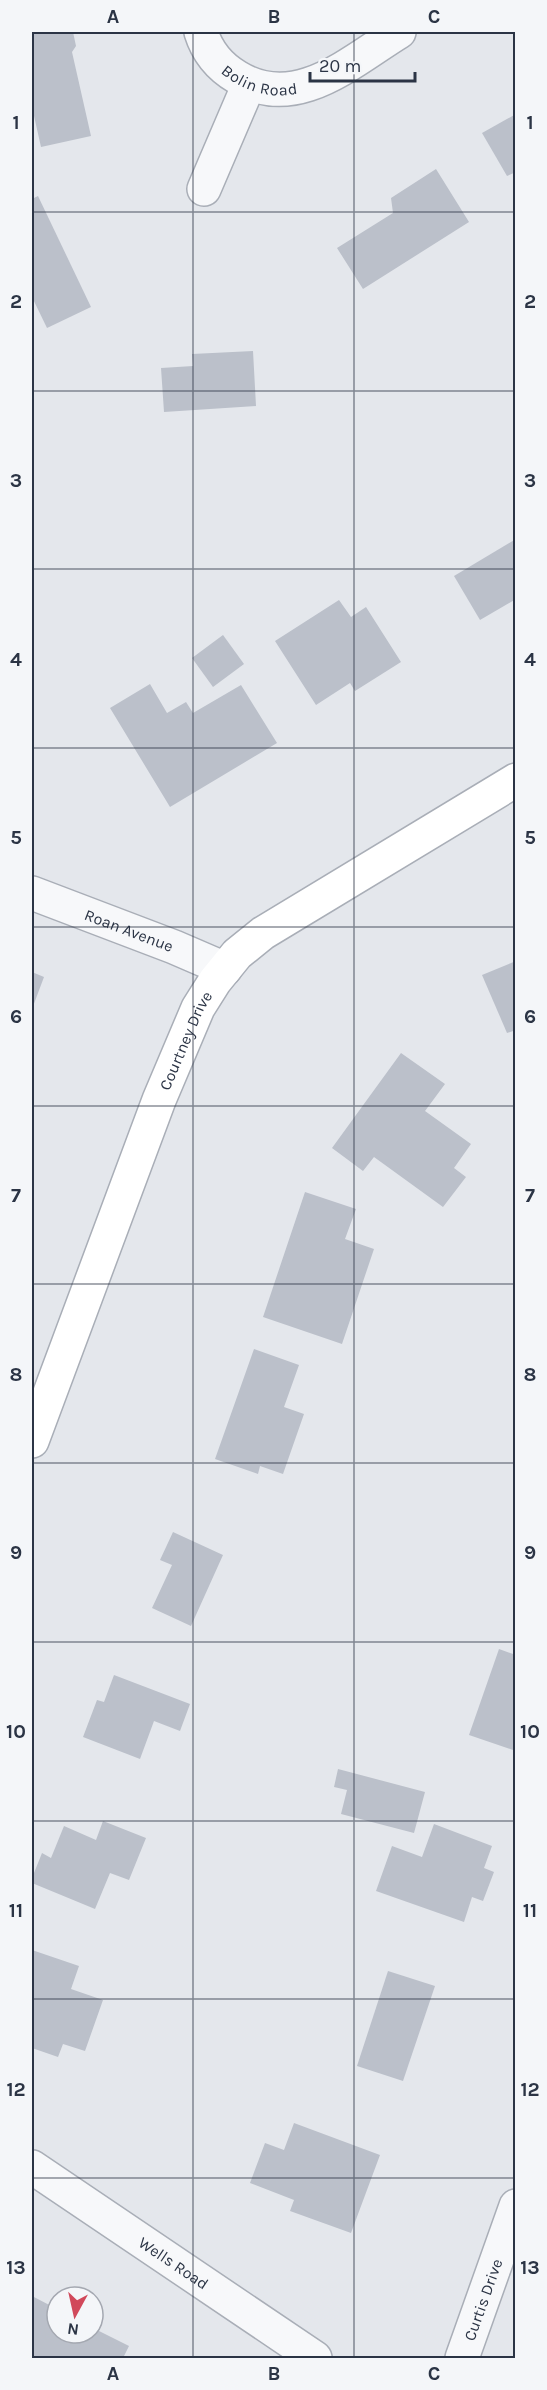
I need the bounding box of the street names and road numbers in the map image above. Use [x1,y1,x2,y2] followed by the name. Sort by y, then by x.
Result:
[218,61,298,99] street label: Bolin Road
[82,905,176,956] street label: Roan Avenue
[155,988,216,1093] street label: Courtney Drive
[135,2233,212,2293] street label: Wells Road
[460,2256,507,2343] street label: Curtis Drive

